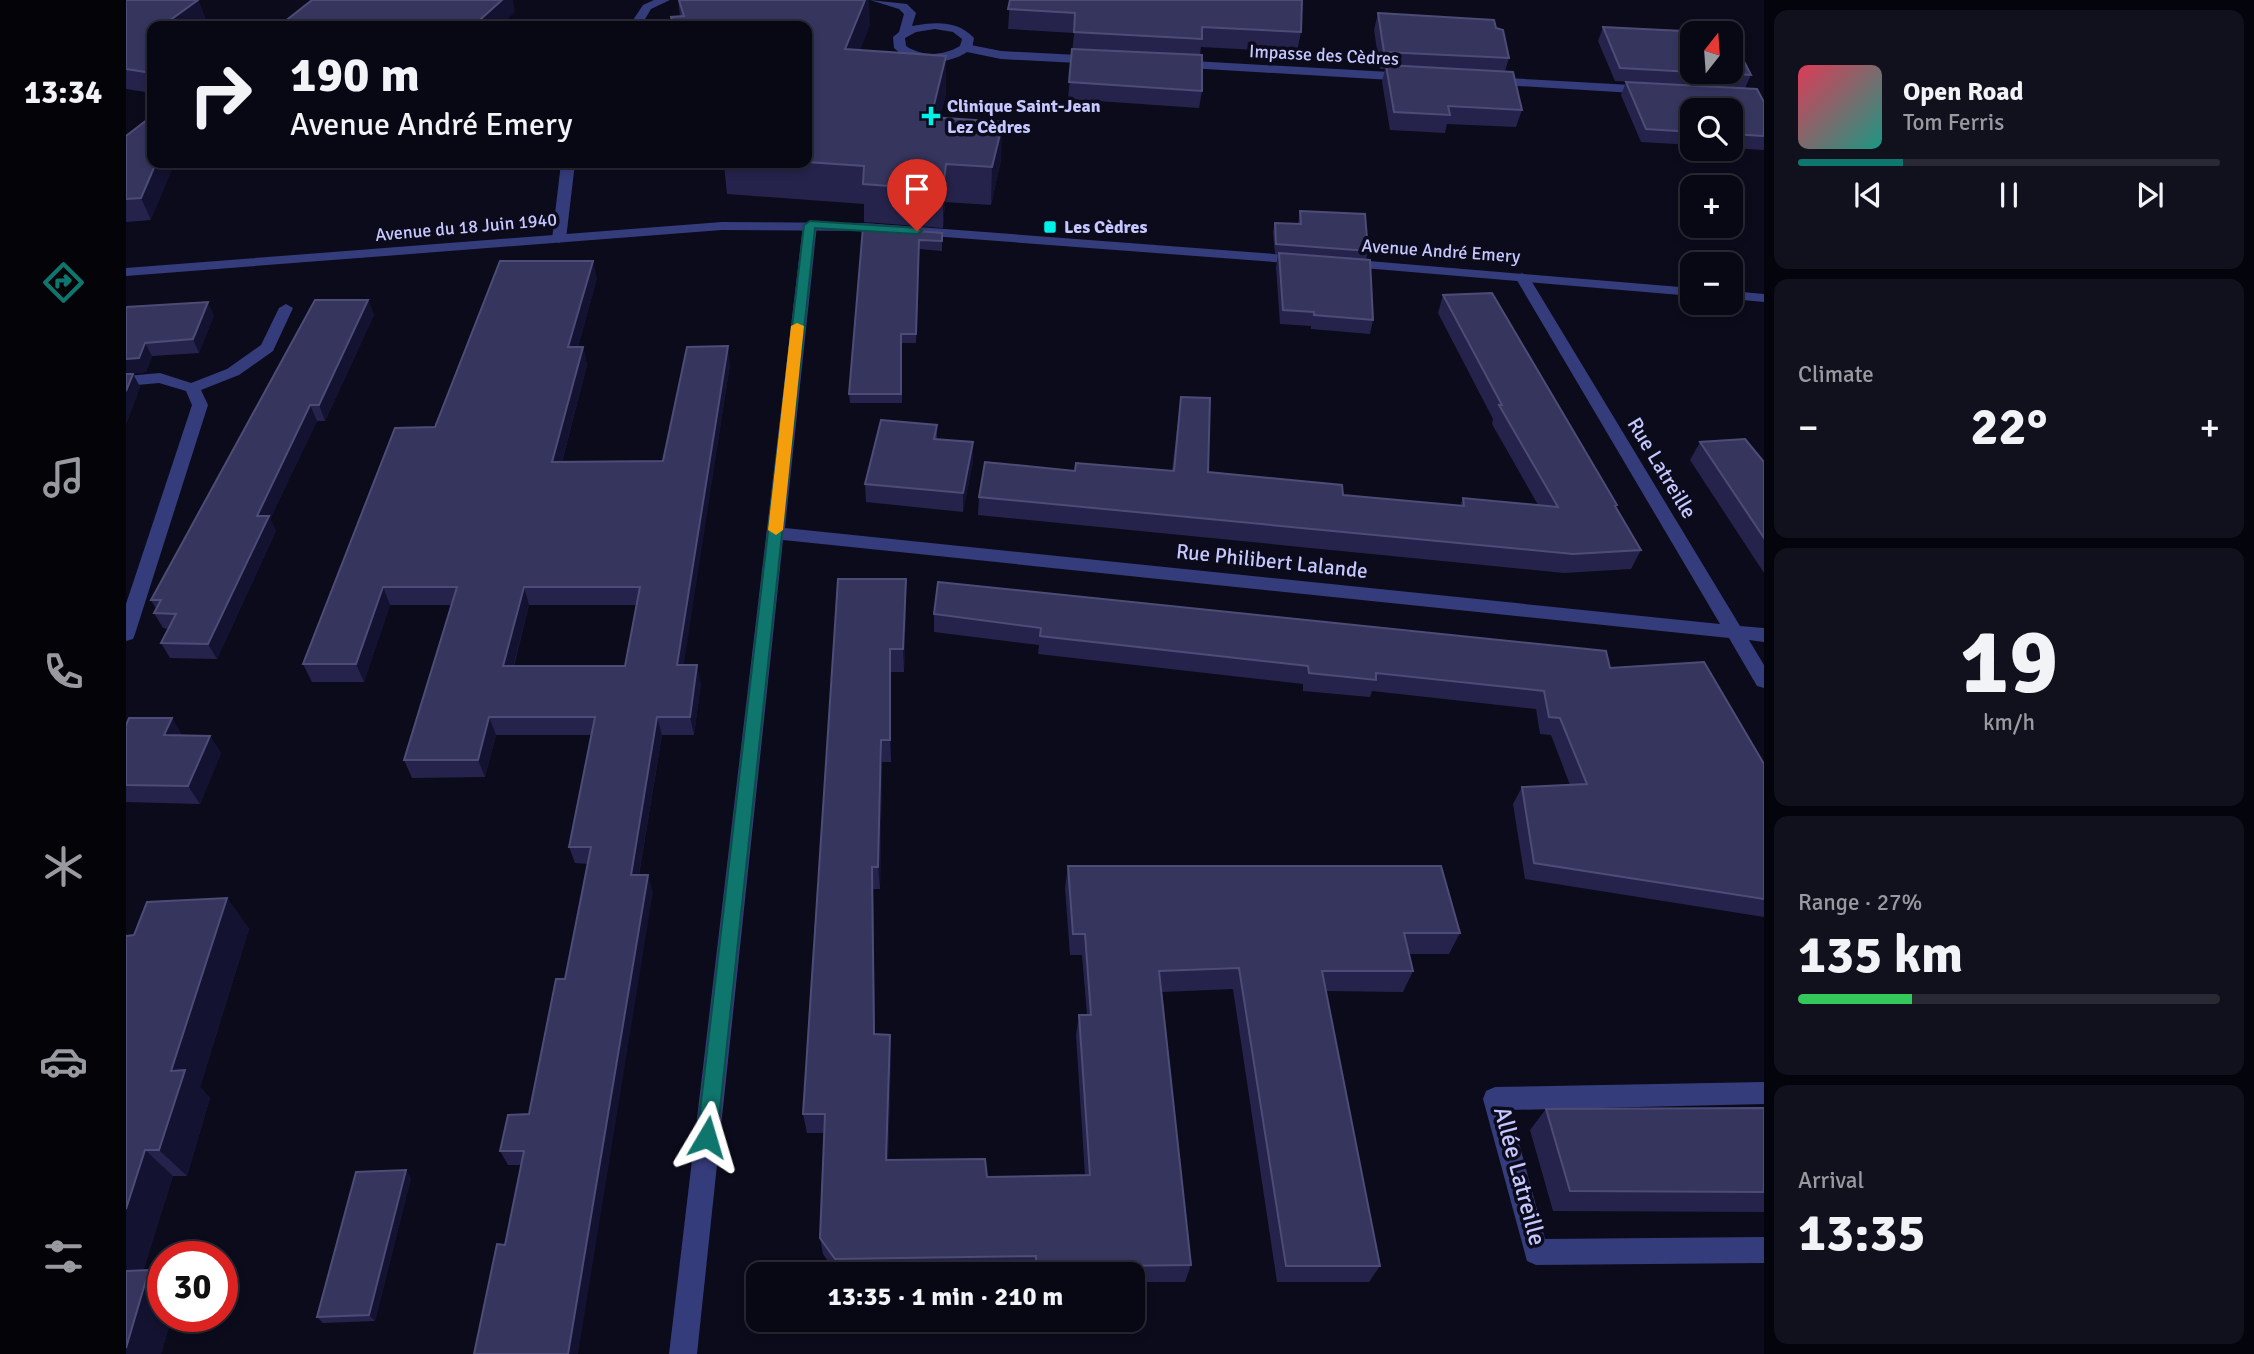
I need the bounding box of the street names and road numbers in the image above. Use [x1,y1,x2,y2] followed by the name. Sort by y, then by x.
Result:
[1249,40,1400,70] street label: Impasse des Cèdres
[374,208,558,246] street label: Avenue du 18 Juin 1940
[1361,234,1522,268] street label: Avenue André Emery
[1622,413,1702,523] street label: Rue Latreille
[1175,538,1369,584] street label: Rue Philibert Lalande
[1487,1103,1553,1249] street label: Allée Latreille

